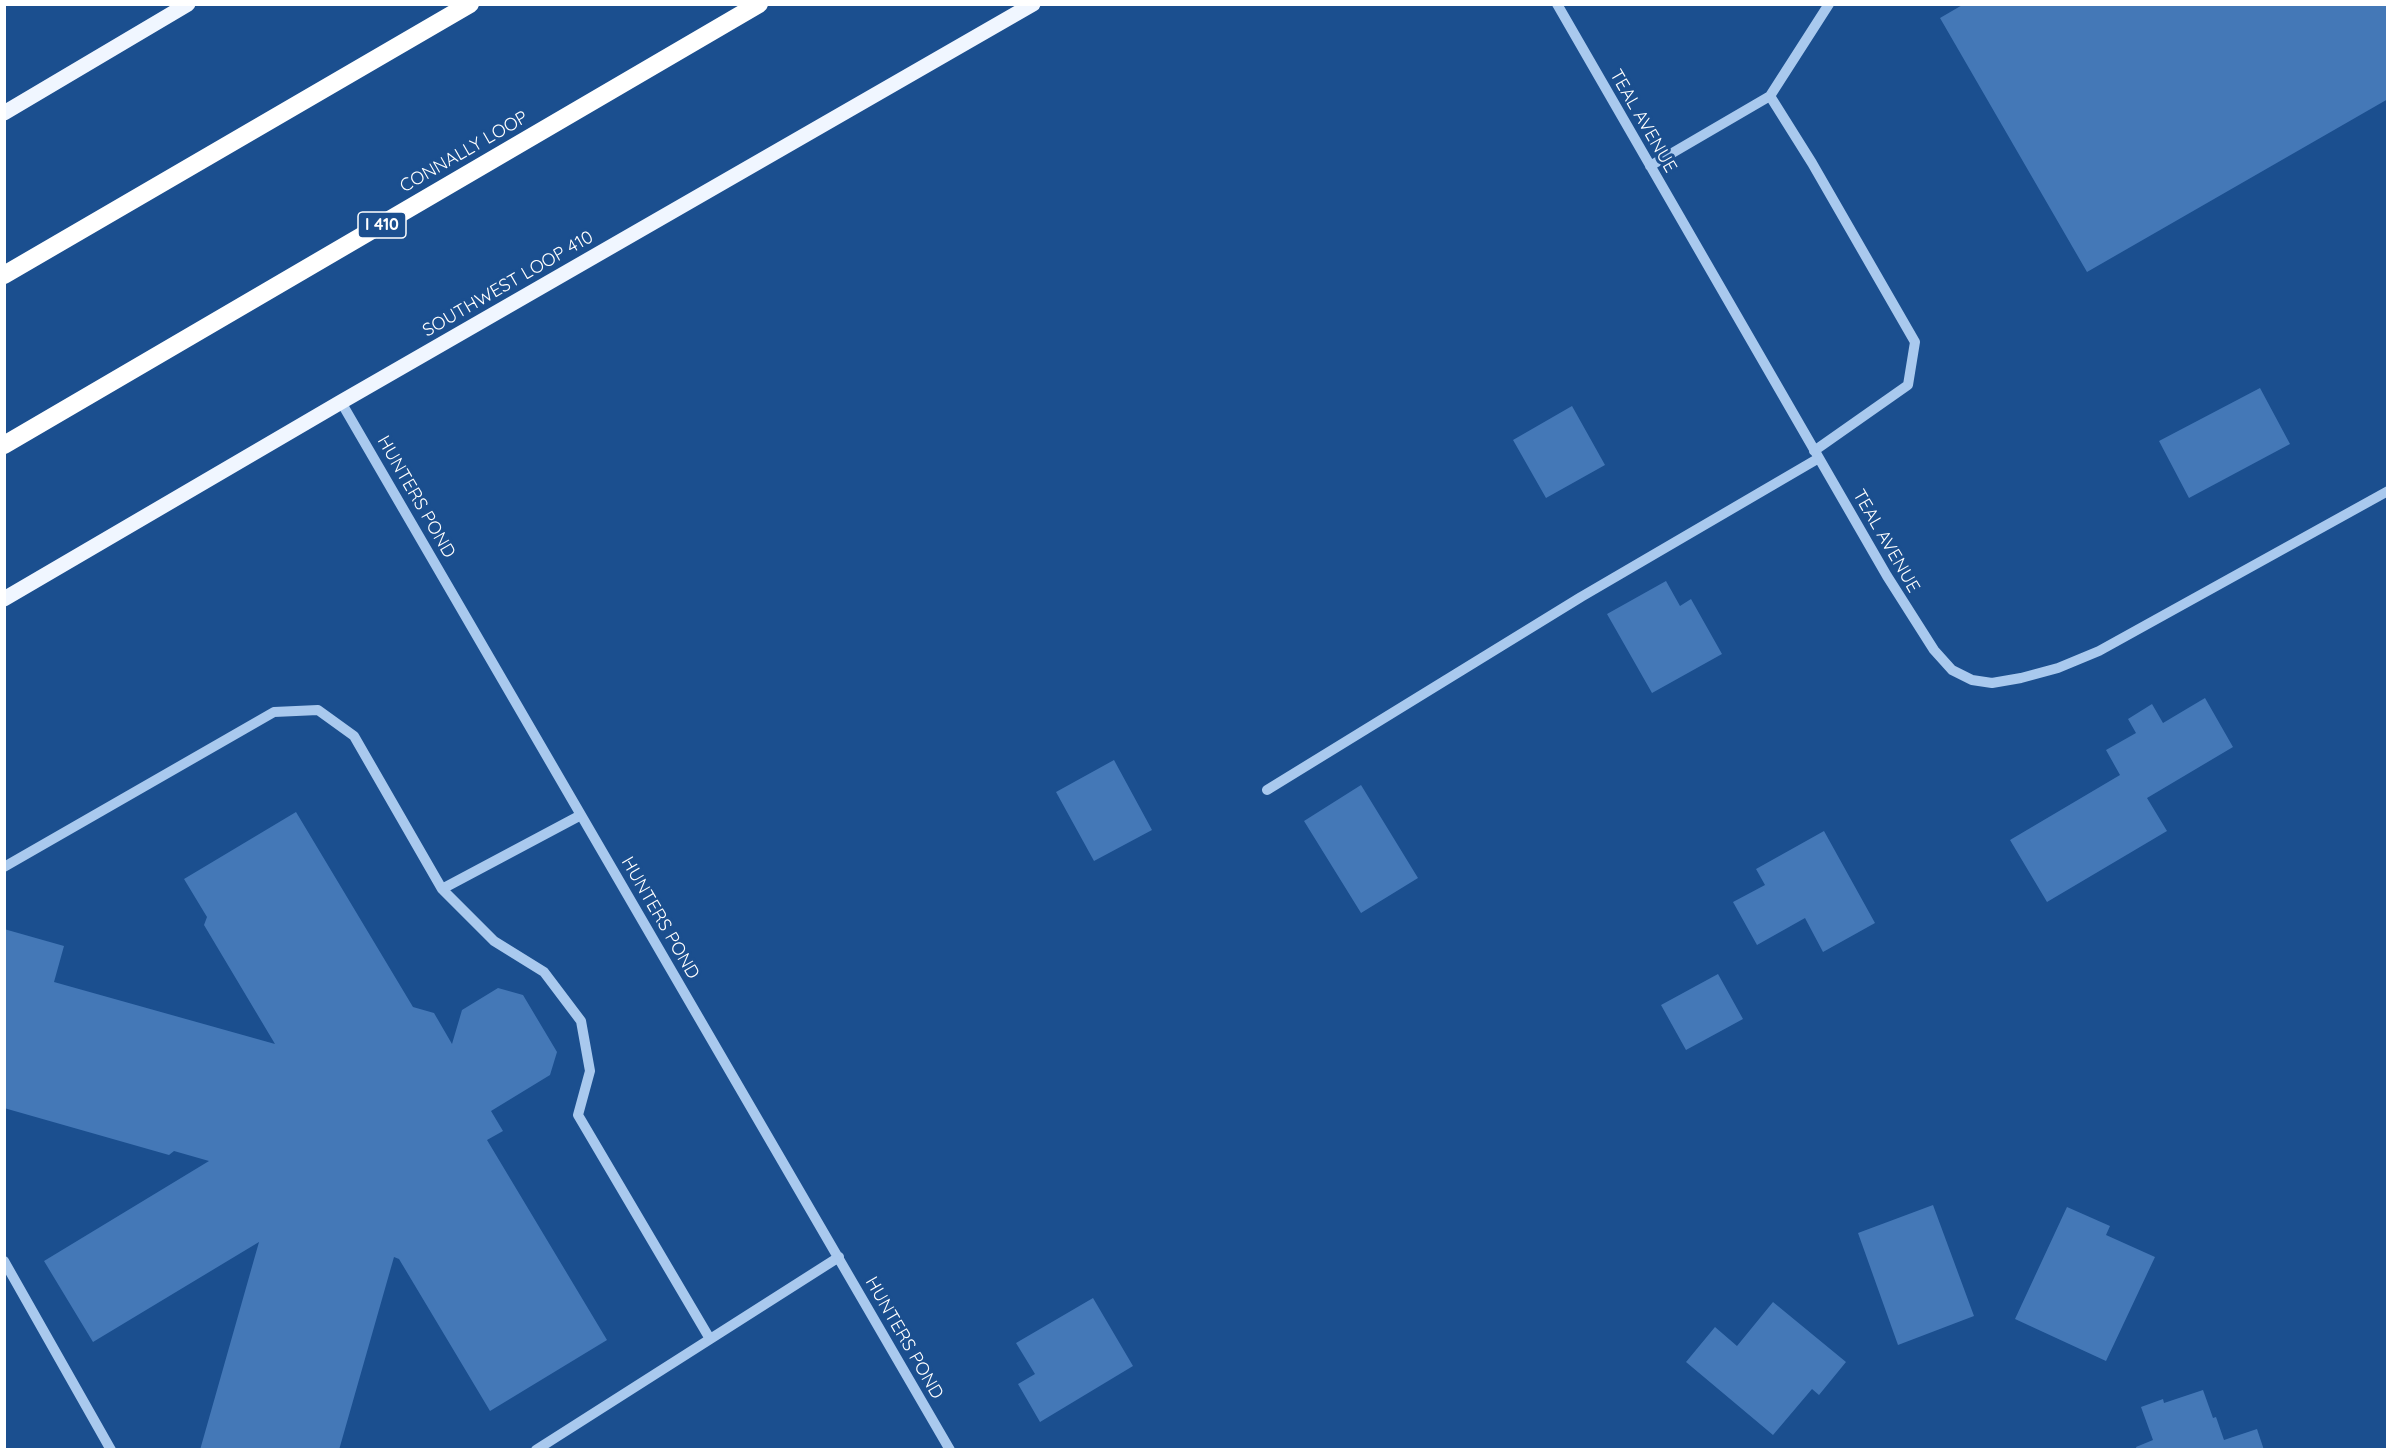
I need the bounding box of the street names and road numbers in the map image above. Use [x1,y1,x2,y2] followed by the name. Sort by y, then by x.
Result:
[1605,66,1681,176] street label: TEAL AVENUE
[396,107,532,197] street label: CONNALLY LOOP
[358,212,406,238] road number: I 410
[419,226,597,342] street label: SOUTHWEST LOOP 410
[372,432,460,562] street label: HUNTERS POND
[1848,486,1924,596] street label: TEAL AVENUE
[616,853,704,983] street label: HUNTERS POND
[860,1273,948,1403] street label: HUNTERS POND

